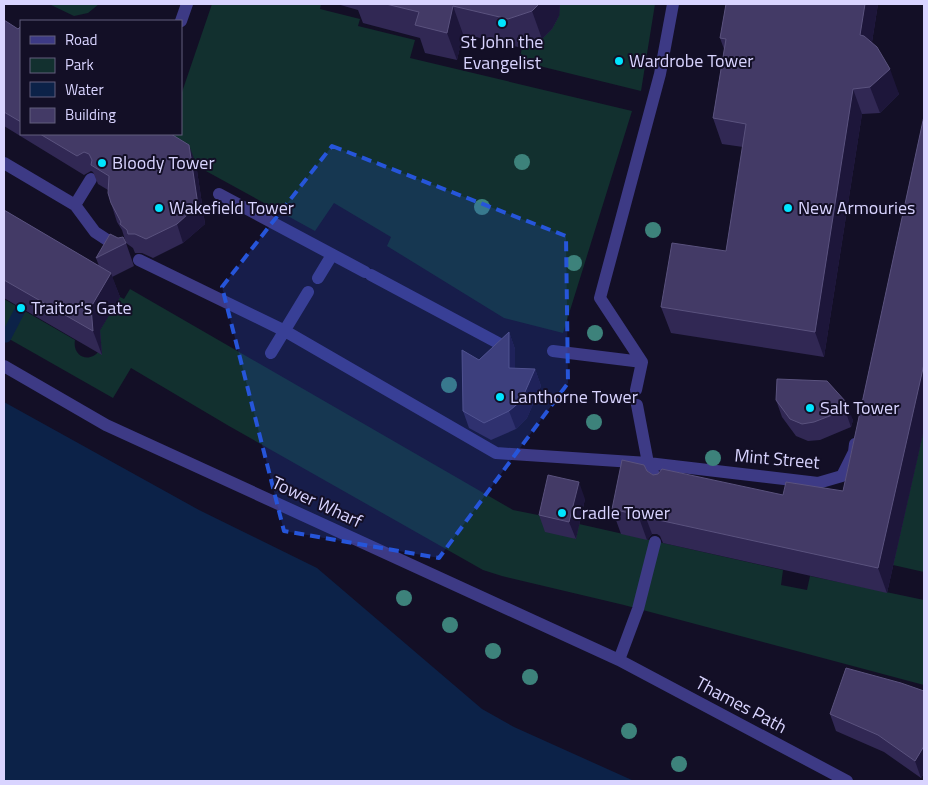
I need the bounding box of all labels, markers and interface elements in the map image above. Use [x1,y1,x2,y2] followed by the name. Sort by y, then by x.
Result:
[496,17,508,29] marker: St John the Evangelist
[20,20,182,135] legend
[65,28,97,51] text: Road
[461,28,543,76] place label: St John the Evangelist
[629,47,753,74] place label: Wardrobe Tower
[65,53,94,76] text: Park
[613,55,625,67] marker: Wardrobe Tower
[65,78,104,101] text: Water
[65,103,116,126] text: Building
[112,149,215,176] place label: Bloody Tower
[96,157,108,169] marker: Bloody Tower
[169,194,294,221] place label: Wakefield Tower
[798,194,915,221] place label: New Armouries
[153,202,165,214] marker: Wakefield Tower
[782,202,794,214] marker: New Armouries
[31,294,132,321] place label: Traitor's Gate
[15,302,27,314] marker: Traitor's Gate
[510,383,638,410] place label: Lanthorne Tower
[494,391,506,403] marker: Lanthorne Tower
[820,394,899,421] place label: Salt Tower
[804,402,816,414] marker: Salt Tower
[733,441,821,476] street label: Mint Street
[268,469,367,534] street label: Tower Wharf
[572,499,670,526] place label: Cradle Tower
[556,507,568,519] marker: Cradle Tower
[691,669,792,740] street label: Thames Path

